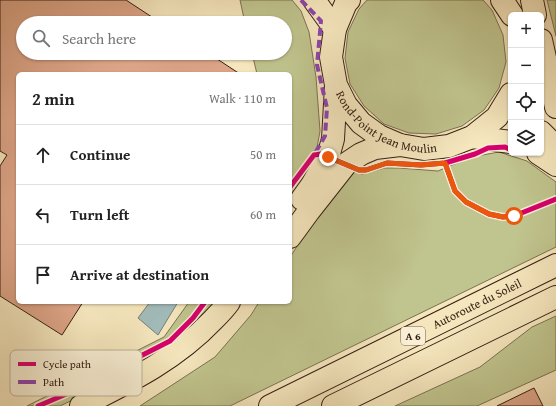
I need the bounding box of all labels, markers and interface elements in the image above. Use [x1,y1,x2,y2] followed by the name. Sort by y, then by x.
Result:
[508,12,544,156] map controls
[508,12,544,48] button: +
[16,16,292,60] search box
[30,27,52,49] icon: search
[62,28,136,49] text: Search here
[508,48,544,84] button: −
[508,84,544,120] button: locate
[32,86,74,111] text: 2 min
[332,88,438,157] street label: Rond-Point Jean Moulin
[209,89,276,108] text: Walk · 110 m
[508,120,544,156] button: layers
[32,144,54,166] icon: ahead
[70,144,131,165] text: Continue
[250,145,276,164] text: 50 m
[319,148,337,166] route end
[32,204,54,226] icon: left
[70,204,129,225] text: Turn left
[250,205,276,224] text: 60 m
[505,207,523,225] route start
[32,264,54,286] icon: arrive
[70,264,209,285] text: Arrive at destination
[430,274,525,333] street label: Autoroute du Soleil
[401,327,425,345] road number: A 6
[10,350,142,396] legend
[43,356,92,372] text: Cycle path
[43,374,65,390] text: Path

